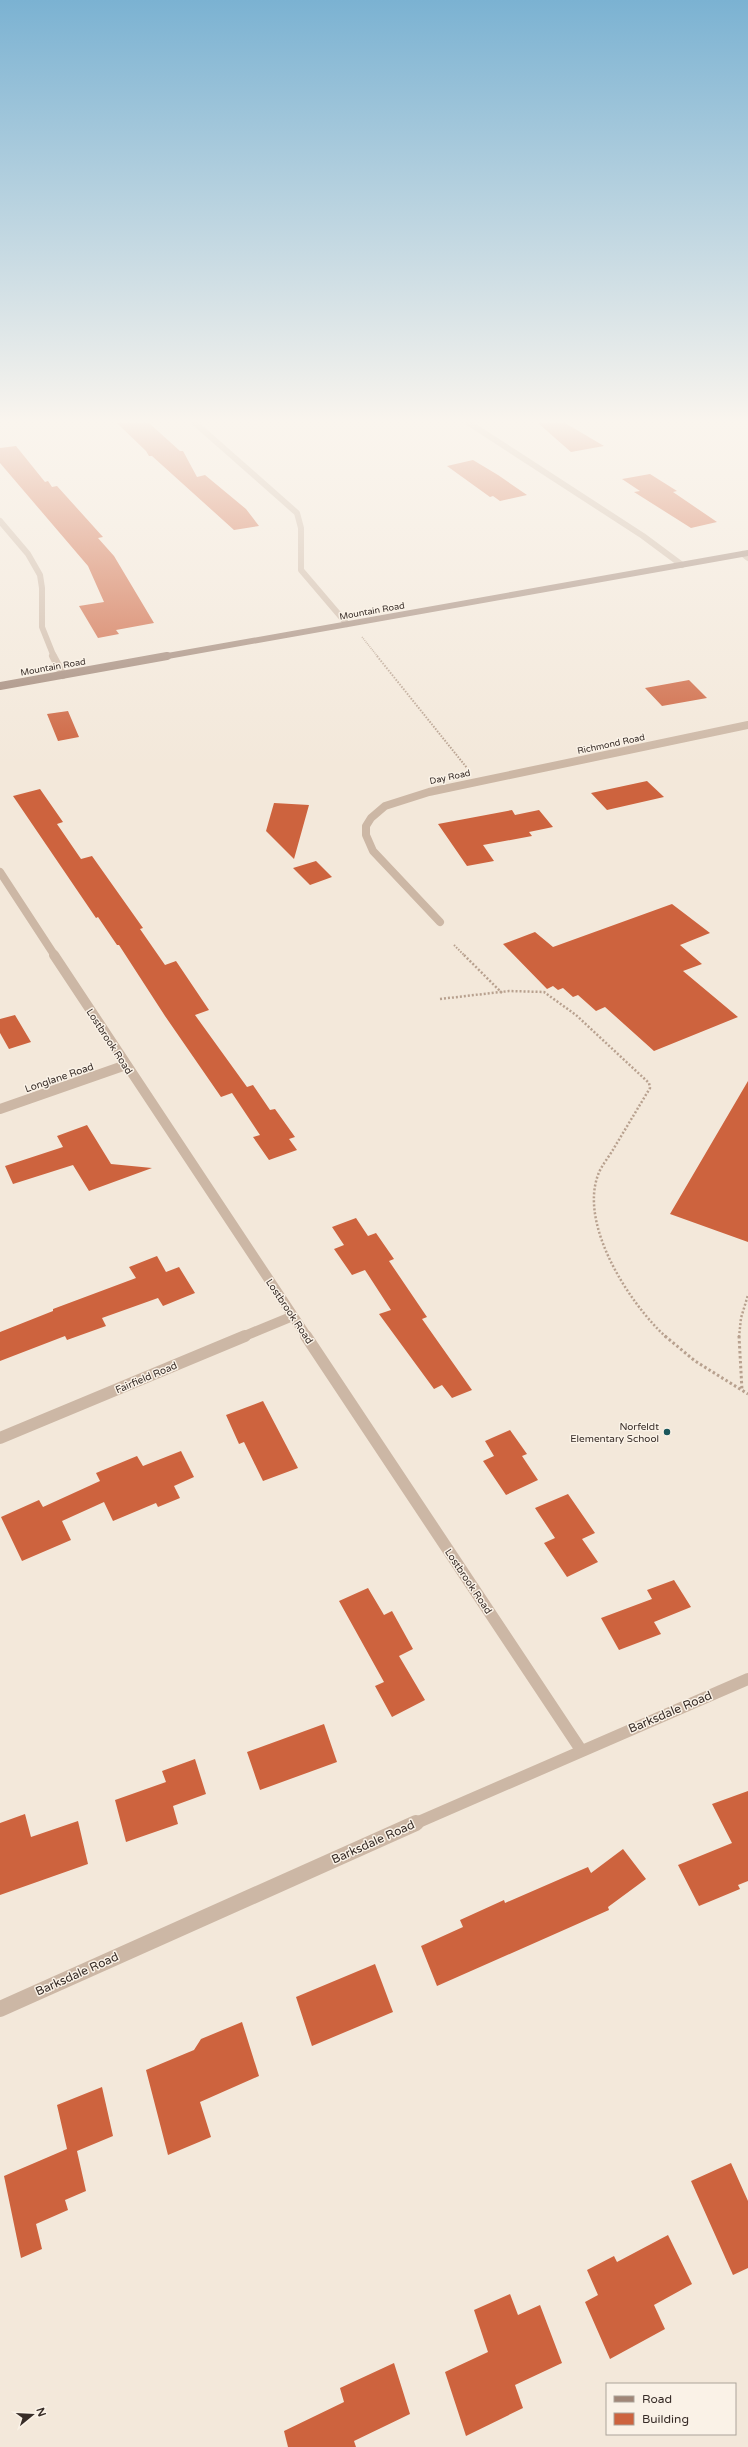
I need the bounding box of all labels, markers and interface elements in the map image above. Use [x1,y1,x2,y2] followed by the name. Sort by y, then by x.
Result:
[339,600,406,623] street label: Mountain Road
[20,656,87,679] street label: Mountain Road
[576,732,646,757] street label: Richmond Road
[429,768,472,787] street label: Day Road
[84,1007,135,1077] street label: Lostbrook Road
[23,1061,95,1095] street label: Longlane Road
[263,1277,315,1346] street label: Lostbrook Road
[114,1360,179,1396] street label: Fairfield Road
[570,1421,659,1445] place label: Norfeldt Elementary School
[662,1427,672,1437] marker: Norfeldt Elementary School
[442,1547,494,1616] street label: Lostbrook Road
[626,1688,714,1736] street label: Barksdale Road
[329,1817,417,1867] street label: Barksdale Road
[33,1949,121,1999] street label: Barksdale Road
[606,2383,736,2435] legend
[642,2392,672,2406] text: Road
[12,2395,52,2435] north arrow
[33,2406,49,2418] text: N
[642,2412,689,2426] text: Building

